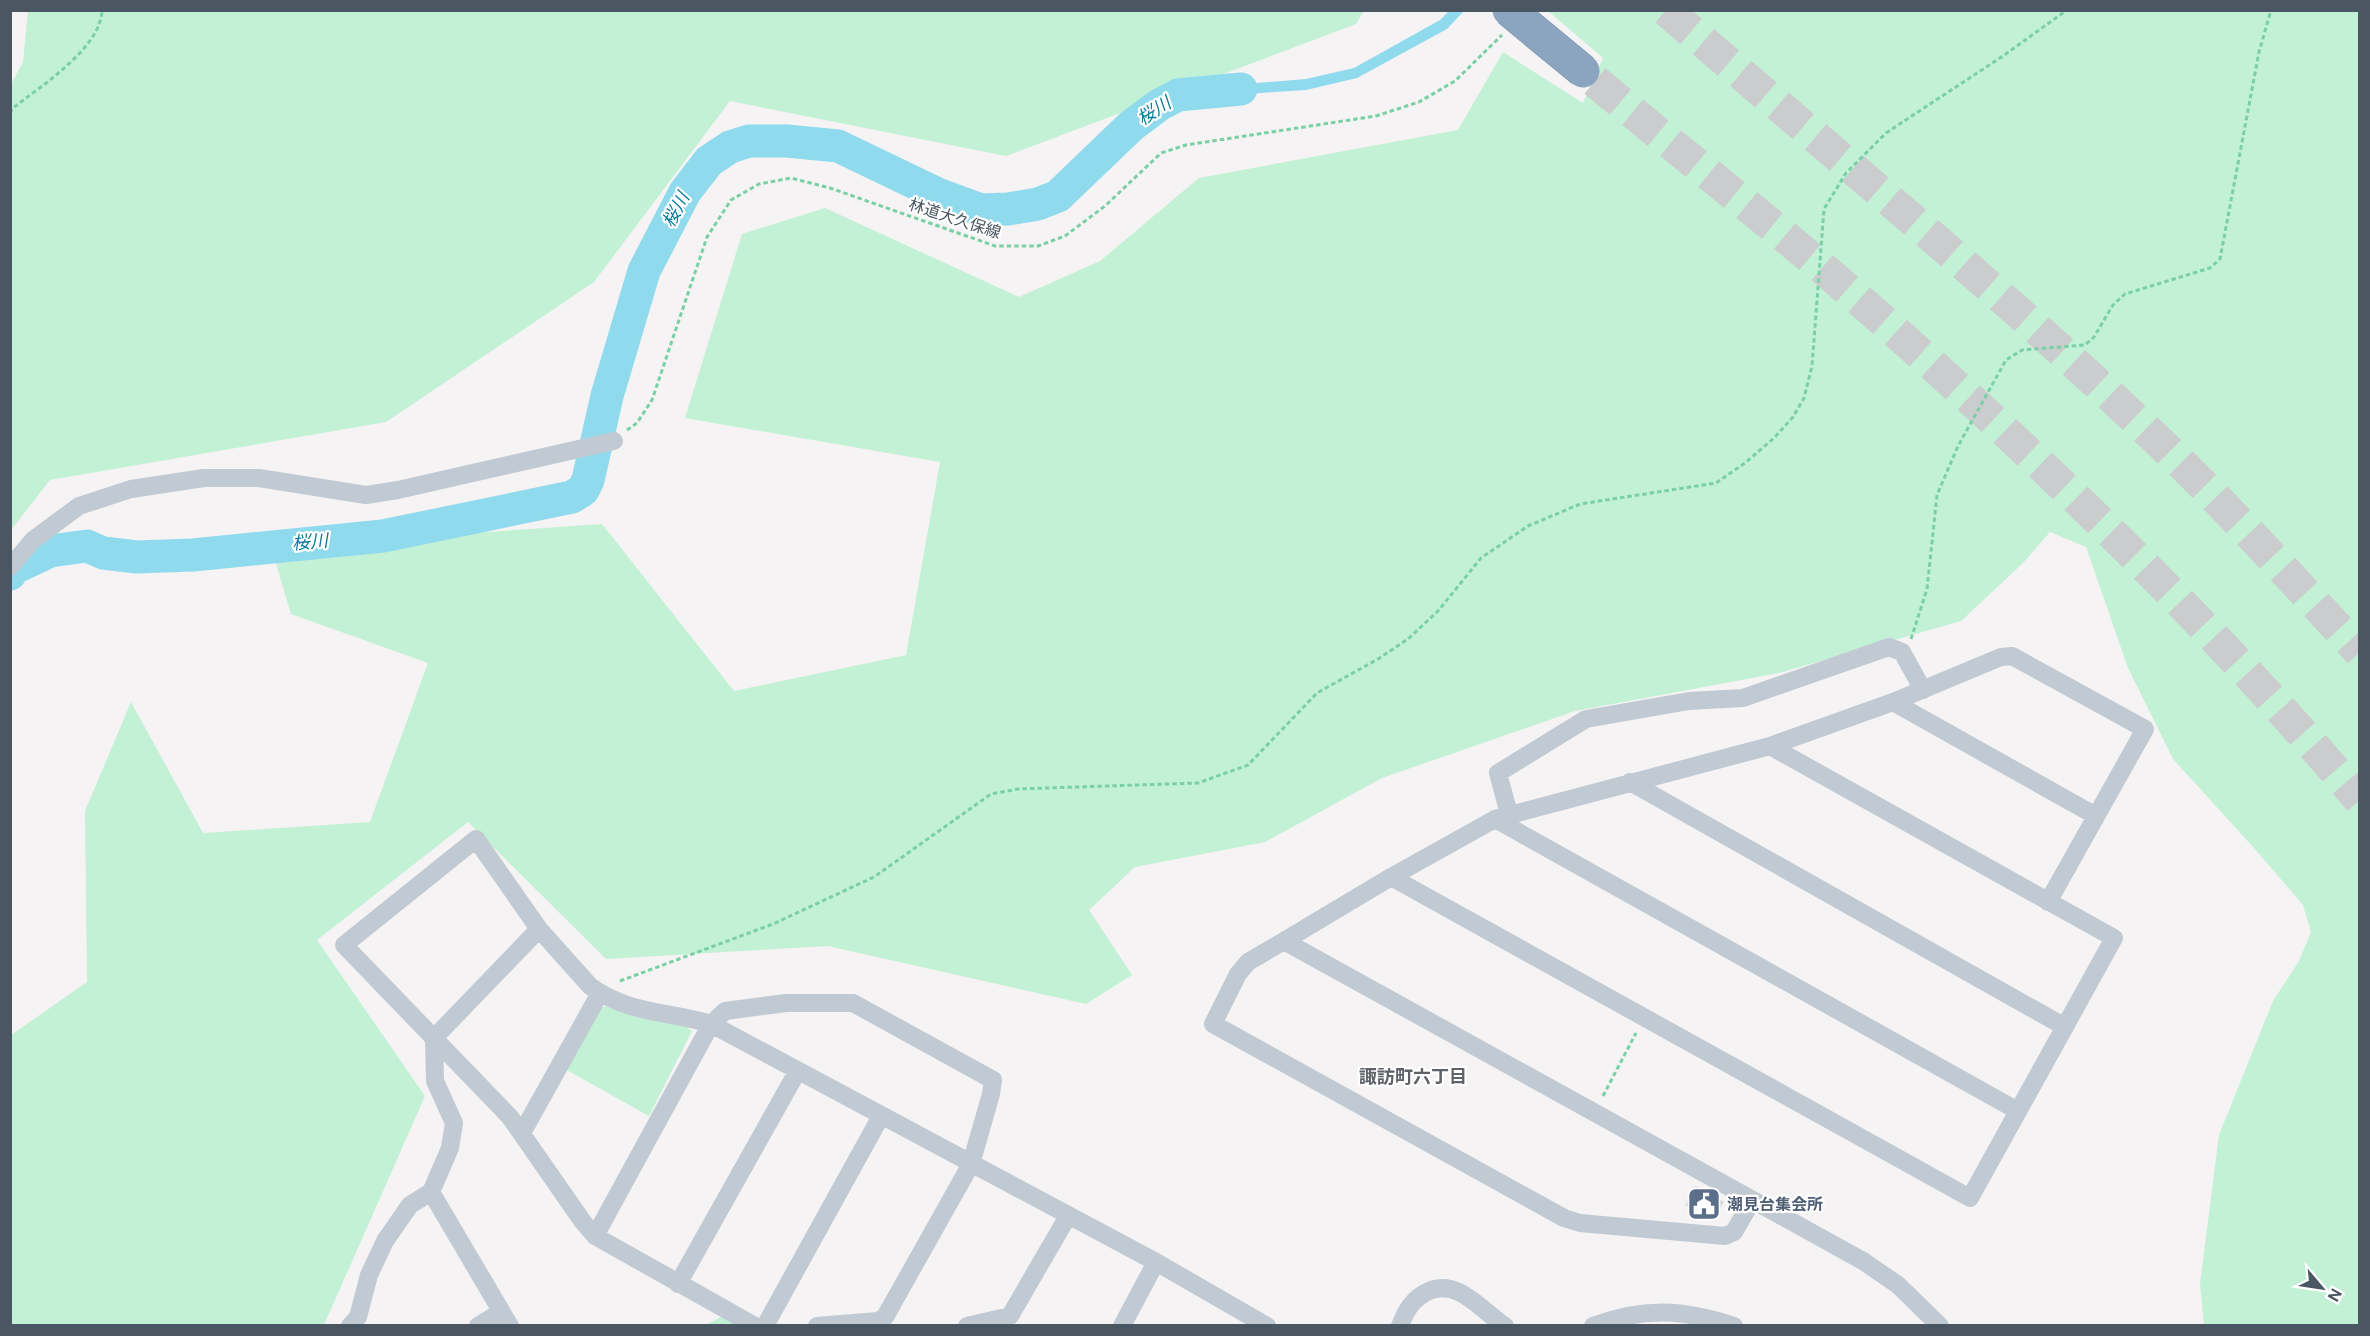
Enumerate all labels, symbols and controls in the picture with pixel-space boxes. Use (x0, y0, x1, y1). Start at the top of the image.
water label: 桜川 (1132, 90, 1177, 131)
water label: 桜川 (657, 187, 696, 232)
street label: 林道大久保線 (906, 194, 1004, 243)
water label: 桜川 (291, 528, 331, 556)
district label: 諏訪町六丁目 (1359, 1065, 1467, 1089)
public building icon: 潮見台集会所 (1686, 1186, 1722, 1222)
place label: 潮見台集会所 (1727, 1194, 1823, 1215)
north arrow (2292, 1258, 2352, 1318)
text: N (2323, 1285, 2347, 1305)

